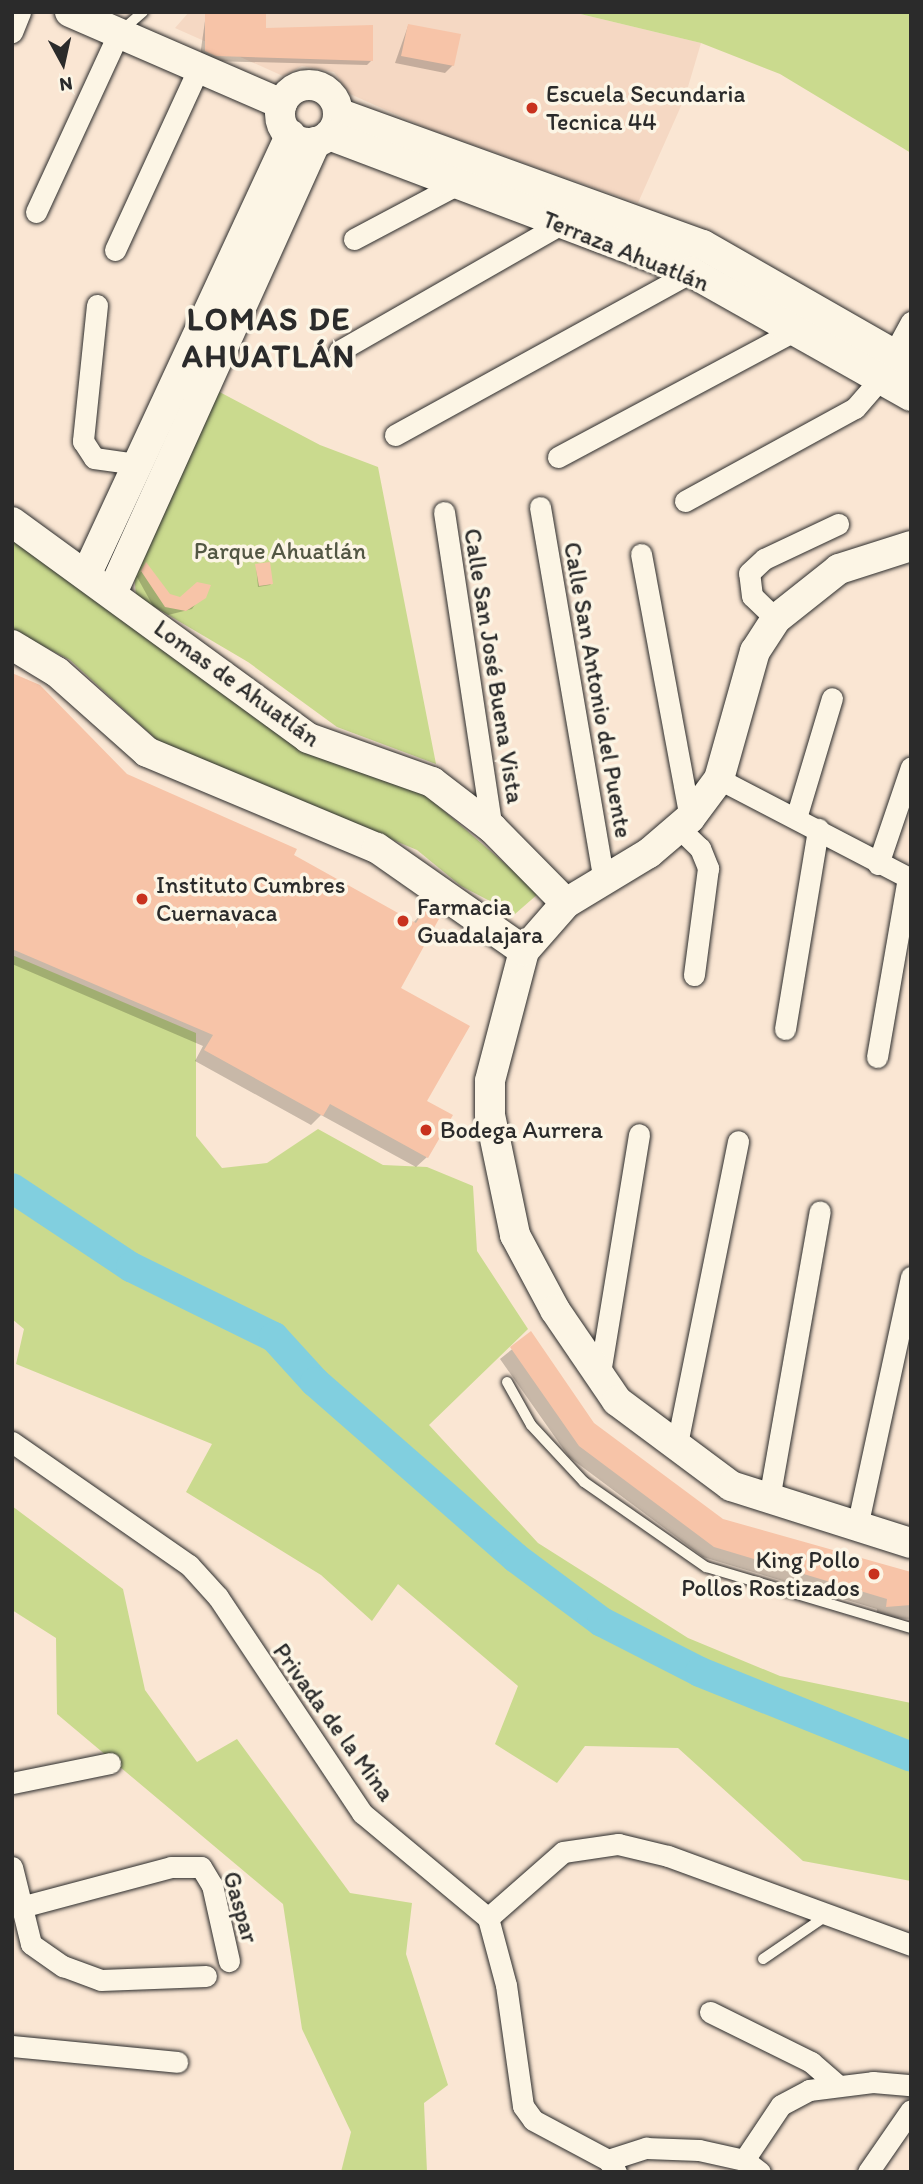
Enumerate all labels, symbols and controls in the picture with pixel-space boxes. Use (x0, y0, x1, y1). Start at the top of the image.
north arrow (28, 28, 98, 98)
text: N (58, 72, 74, 97)
place label: Escuela Secundaria Tecnica 44 (546, 80, 745, 136)
marker: Escuela Secundaria Tecnica 44 (524, 100, 540, 116)
street label: Terraza Ahuatlán (539, 204, 713, 298)
district label: LOMAS DE AHUATLÁN (182, 301, 356, 376)
street label: Calle San José Buena Vista (458, 527, 530, 805)
park label: Parque Ahuatlán (194, 537, 366, 565)
street label: Calle San Antonio del Puente (558, 540, 638, 840)
street label: Lomas de Ahuatlán (149, 613, 325, 753)
place label: Instituto Cumbres Cuernavaca (156, 871, 346, 927)
marker: Instituto Cumbres Cuernavaca (134, 891, 150, 907)
place label: Farmacia Guadalajara (417, 893, 543, 949)
marker: Farmacia Guadalajara (395, 913, 411, 929)
place label: Bodega Aurrera (440, 1116, 603, 1144)
marker: Bodega Aurrera (418, 1122, 434, 1138)
place label: King Pollo Pollos Rostizados (681, 1546, 860, 1602)
marker: King Pollo Pollos Rostizados (866, 1566, 882, 1582)
street label: Privada de la Mina (267, 1637, 401, 1807)
street label: Gaspar (217, 1868, 265, 1946)

